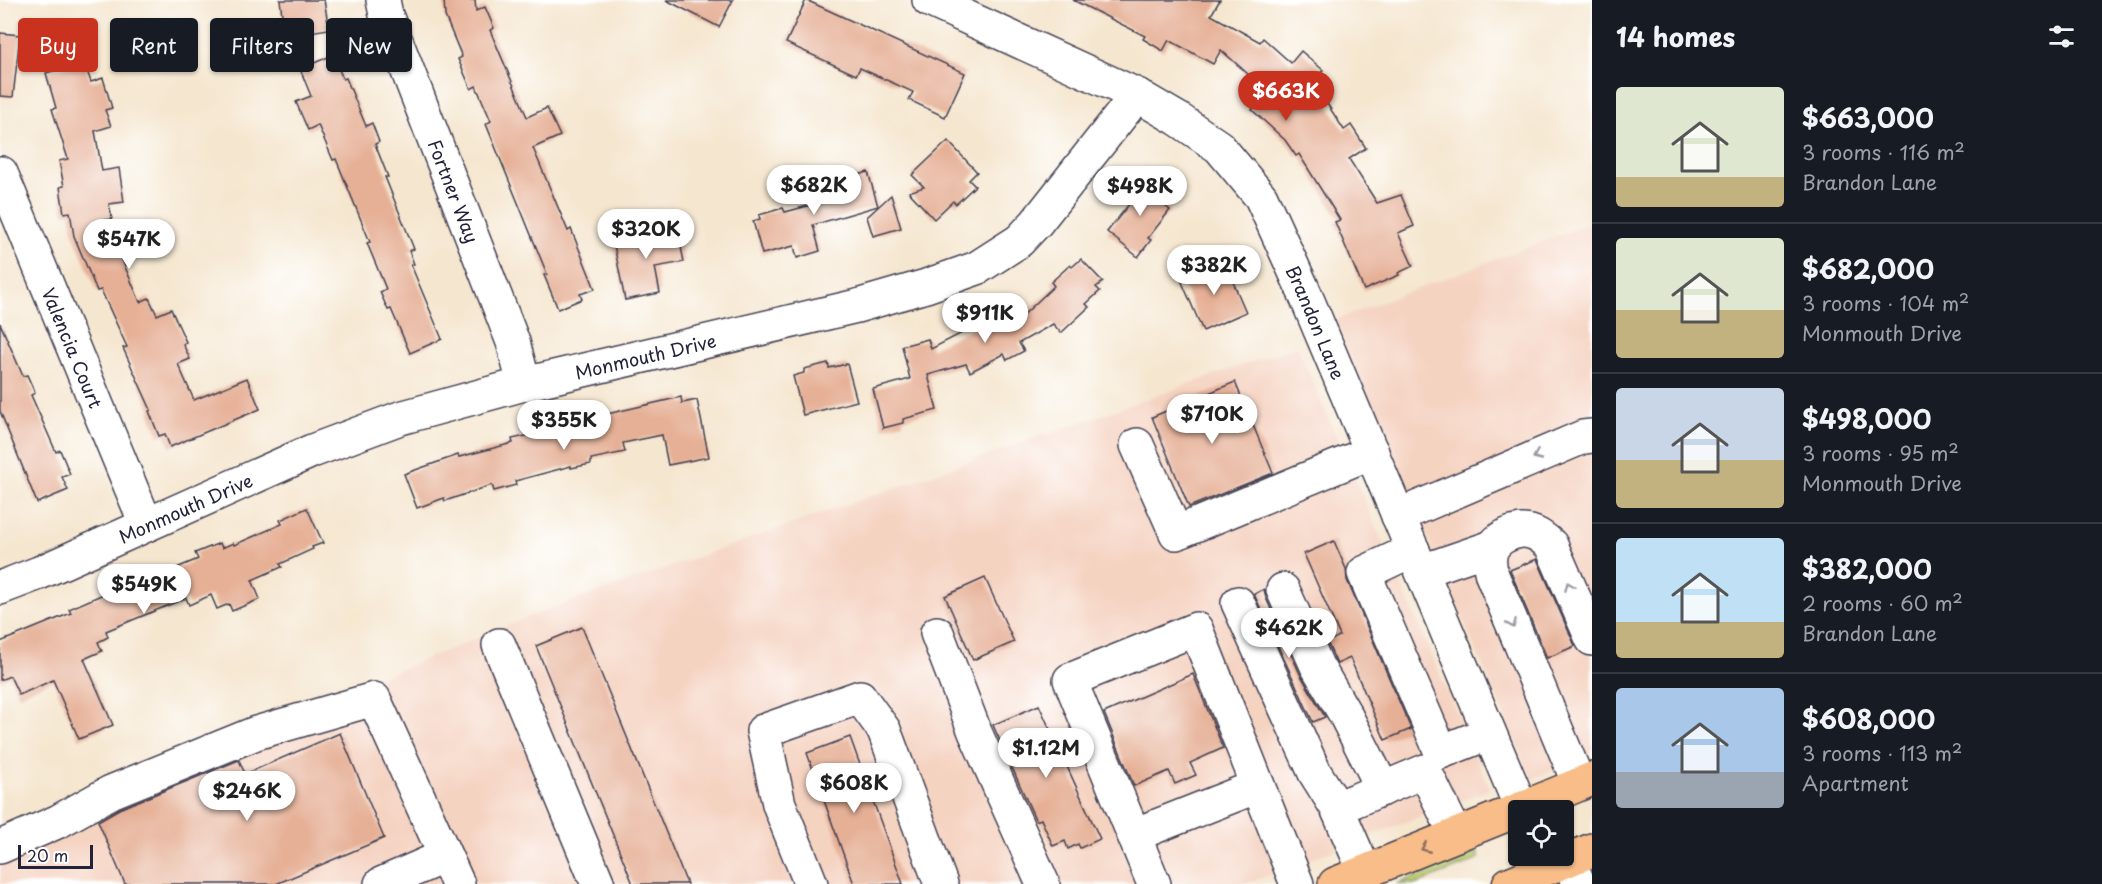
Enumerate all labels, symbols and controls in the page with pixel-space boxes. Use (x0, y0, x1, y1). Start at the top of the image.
text: 14 homes (1616, 17, 1735, 56)
chip: Buy (18, 18, 98, 72)
chip: Rent (110, 18, 198, 72)
chip: Filters (210, 18, 314, 72)
chip: New (326, 18, 412, 72)
icon: filters (2045, 20, 2078, 53)
pin: $663K (1244, 71, 1328, 122)
text: $663K (1252, 75, 1320, 105)
text: $663,000 (1802, 98, 1934, 137)
icon: home (1664, 111, 1736, 183)
street label: Fortner Way (422, 135, 487, 247)
text: 3 rooms · 116 m² (1802, 137, 1965, 167)
pin: $682K (772, 165, 856, 216)
pin: $498K (1098, 166, 1182, 217)
text: Brandon Lane (1802, 167, 1937, 197)
text: $682K (780, 169, 848, 199)
text: $498K (1107, 170, 1173, 200)
pin: $320K (604, 209, 688, 260)
text: $320K (611, 213, 681, 243)
pin: $547K (87, 219, 171, 270)
text: $547K (97, 223, 161, 253)
pin: $382K (1172, 245, 1256, 296)
text: $382K (1181, 249, 1247, 279)
text: $682,000 (1802, 249, 1934, 288)
street label: Brandon Lane (1280, 260, 1353, 383)
icon: home (1664, 262, 1736, 334)
street label: Valencia Court (36, 283, 110, 412)
text: 3 rooms · 104 m² (1802, 288, 1969, 318)
pin: $911K (943, 293, 1027, 344)
text: $911K (956, 297, 1014, 327)
text: Monmouth Drive (1802, 318, 1962, 348)
street label: Monmouth Drive (572, 326, 719, 385)
pin: $710K (1170, 394, 1254, 445)
text: $710K (1180, 398, 1244, 428)
text: $498,000 (1802, 399, 1931, 438)
pin: $355K (522, 400, 606, 451)
text: $355K (531, 404, 597, 434)
icon: home (1664, 412, 1736, 484)
text: 3 rooms · 95 m² (1802, 438, 1959, 468)
one-way arrow (1533, 449, 1544, 461)
street label: Monmouth Drive (114, 466, 257, 549)
text: Monmouth Drive (1802, 468, 1962, 498)
text: $382,000 (1802, 549, 1932, 588)
icon: home (1664, 562, 1736, 634)
pin: $549K (102, 564, 186, 615)
text: $549K (111, 568, 177, 598)
one-way arrow (1564, 581, 1576, 592)
text: 2 rooms · 60 m² (1802, 588, 1963, 618)
pin: $462K (1247, 608, 1331, 659)
text: $462K (1255, 612, 1323, 642)
one-way arrow (1505, 617, 1517, 628)
text: Brandon Lane (1802, 618, 1937, 648)
text: $608,000 (1802, 699, 1935, 738)
icon: home (1664, 712, 1736, 784)
pin: $1.12M (997, 728, 1095, 779)
text: $1.12M (1012, 732, 1080, 762)
text: 3 rooms · 113 m² (1802, 738, 1962, 768)
pin: $608K (812, 763, 896, 814)
text: $608K (820, 767, 888, 797)
text: Apartment (1802, 768, 1909, 798)
pin: $246K (205, 771, 289, 822)
text: $246K (212, 775, 282, 805)
map controls (1508, 800, 1574, 866)
button: locate (1508, 800, 1574, 866)
one-way arrow (1420, 841, 1431, 853)
scale bar (18, 842, 93, 870)
text: 20 m (27, 843, 68, 867)

